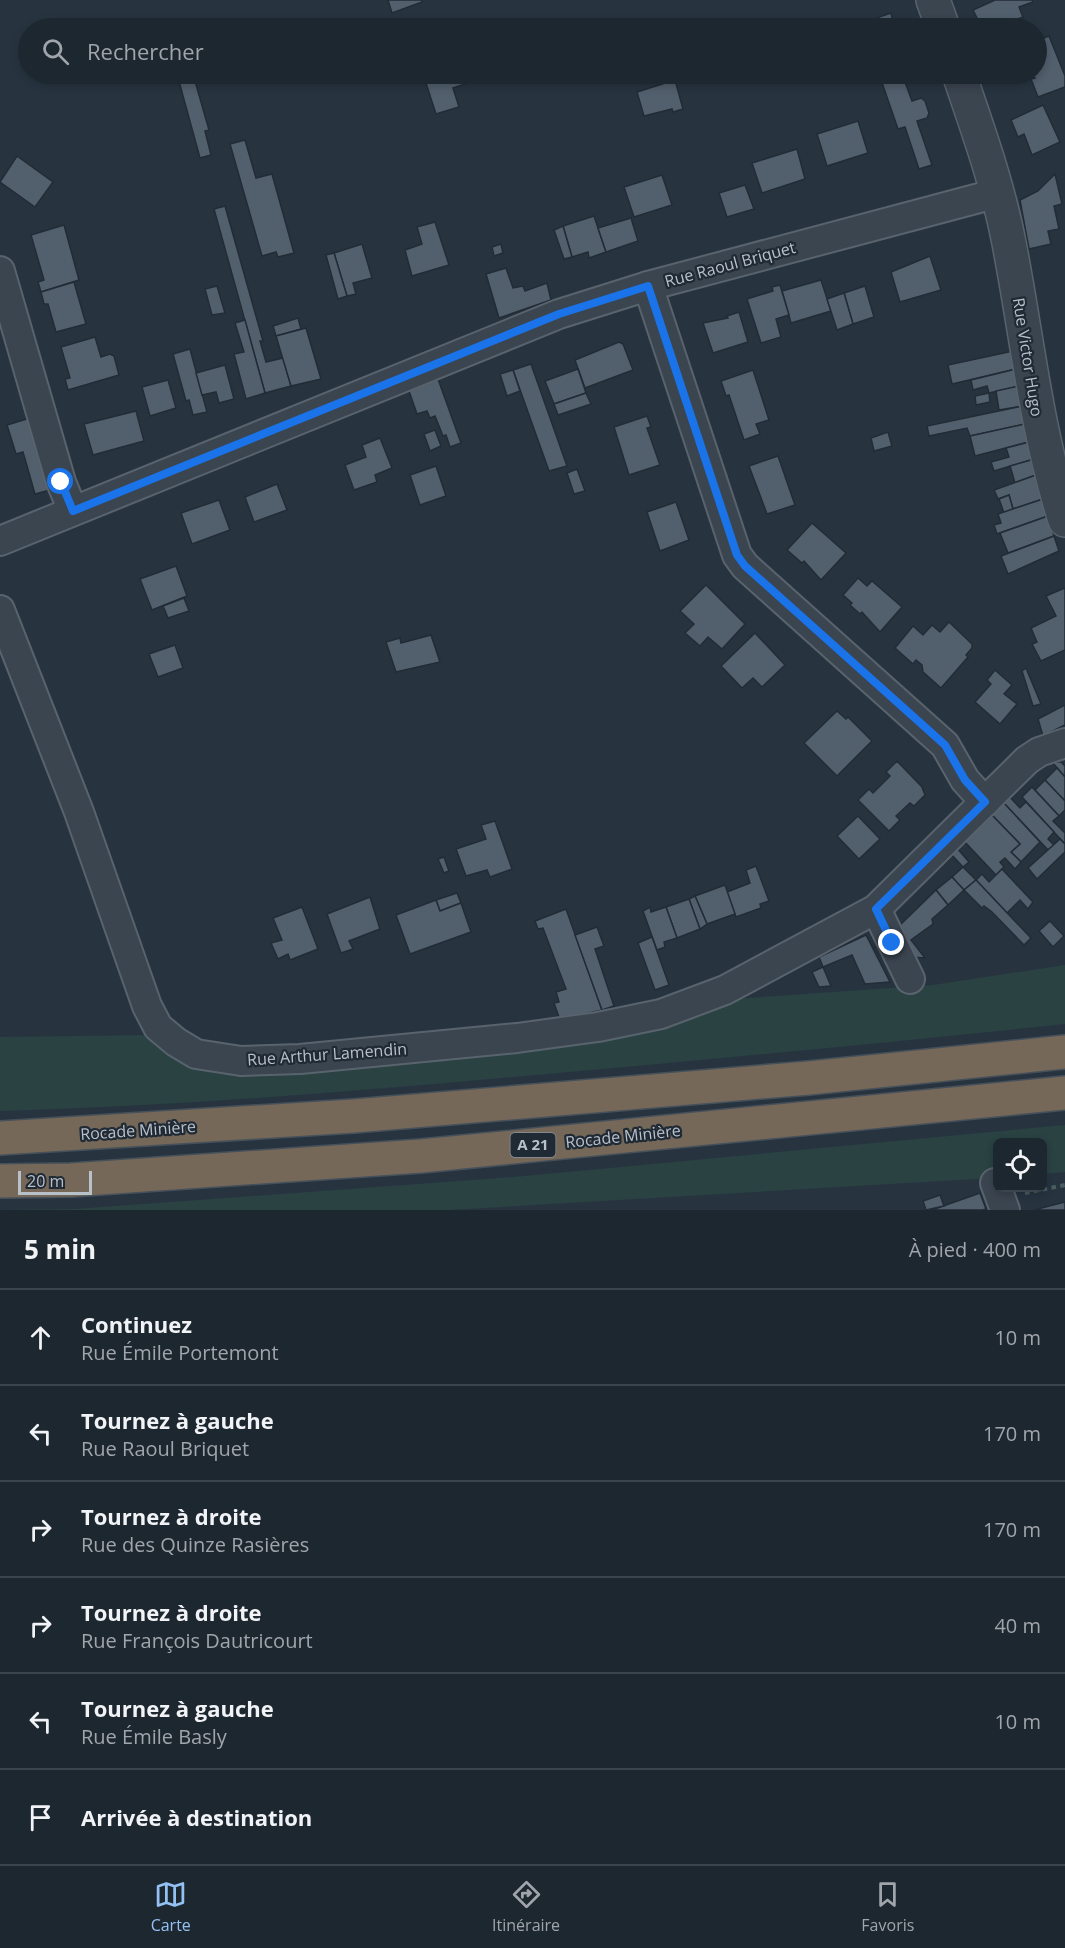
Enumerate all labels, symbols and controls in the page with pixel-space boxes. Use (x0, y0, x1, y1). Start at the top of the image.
search box (18, 18, 1047, 84)
icon: search (39, 35, 72, 68)
text: Rechercher (87, 36, 204, 66)
street label: Rue Raoul Briquet (662, 236, 798, 292)
street label: Rue Victor Hugo (1008, 296, 1048, 418)
route start (47, 468, 73, 494)
route end (878, 929, 904, 955)
street label: Rue Arthur Lamendin (246, 1037, 408, 1071)
street label: Rocade Minière (79, 1115, 197, 1145)
street label: Rocade Minière (564, 1119, 682, 1153)
road number: A 21 (510, 1133, 556, 1157)
map controls (993, 1138, 1047, 1192)
button: locate (993, 1138, 1047, 1192)
scale bar (18, 1168, 92, 1196)
text: 20 m (27, 1170, 64, 1192)
text: 5 min (24, 1231, 96, 1267)
text: À pied · 400 m (909, 1236, 1041, 1263)
text: Continuez (81, 1309, 192, 1339)
icon: ahead (24, 1321, 57, 1354)
text: 10 m (994, 1324, 1041, 1351)
text: Rue Émile Portemont (81, 1339, 279, 1366)
text: Tournez à gauche (81, 1405, 274, 1435)
icon: left (24, 1417, 57, 1450)
text: 170 m (983, 1420, 1041, 1447)
text: Rue Raoul Briquet (81, 1435, 249, 1462)
text: Tournez à droite (81, 1501, 262, 1531)
icon: right (24, 1513, 57, 1546)
text: 170 m (983, 1516, 1041, 1543)
text: Rue des Quinze Rasières (81, 1531, 309, 1558)
text: Tournez à droite (81, 1597, 262, 1627)
icon: right (24, 1609, 57, 1642)
text: 40 m (994, 1612, 1041, 1639)
text: Rue François Dautricourt (81, 1627, 313, 1654)
text: Tournez à gauche (81, 1693, 274, 1723)
icon: left (24, 1705, 57, 1738)
text: 10 m (994, 1708, 1041, 1735)
text: Rue Émile Basly (81, 1723, 227, 1750)
icon: arrive (24, 1801, 57, 1834)
text: Arrivée à destination (81, 1802, 312, 1832)
tab: Carte (151, 1878, 191, 1936)
tab: Itinéraire (492, 1878, 560, 1936)
tab: Favoris (861, 1878, 914, 1936)

